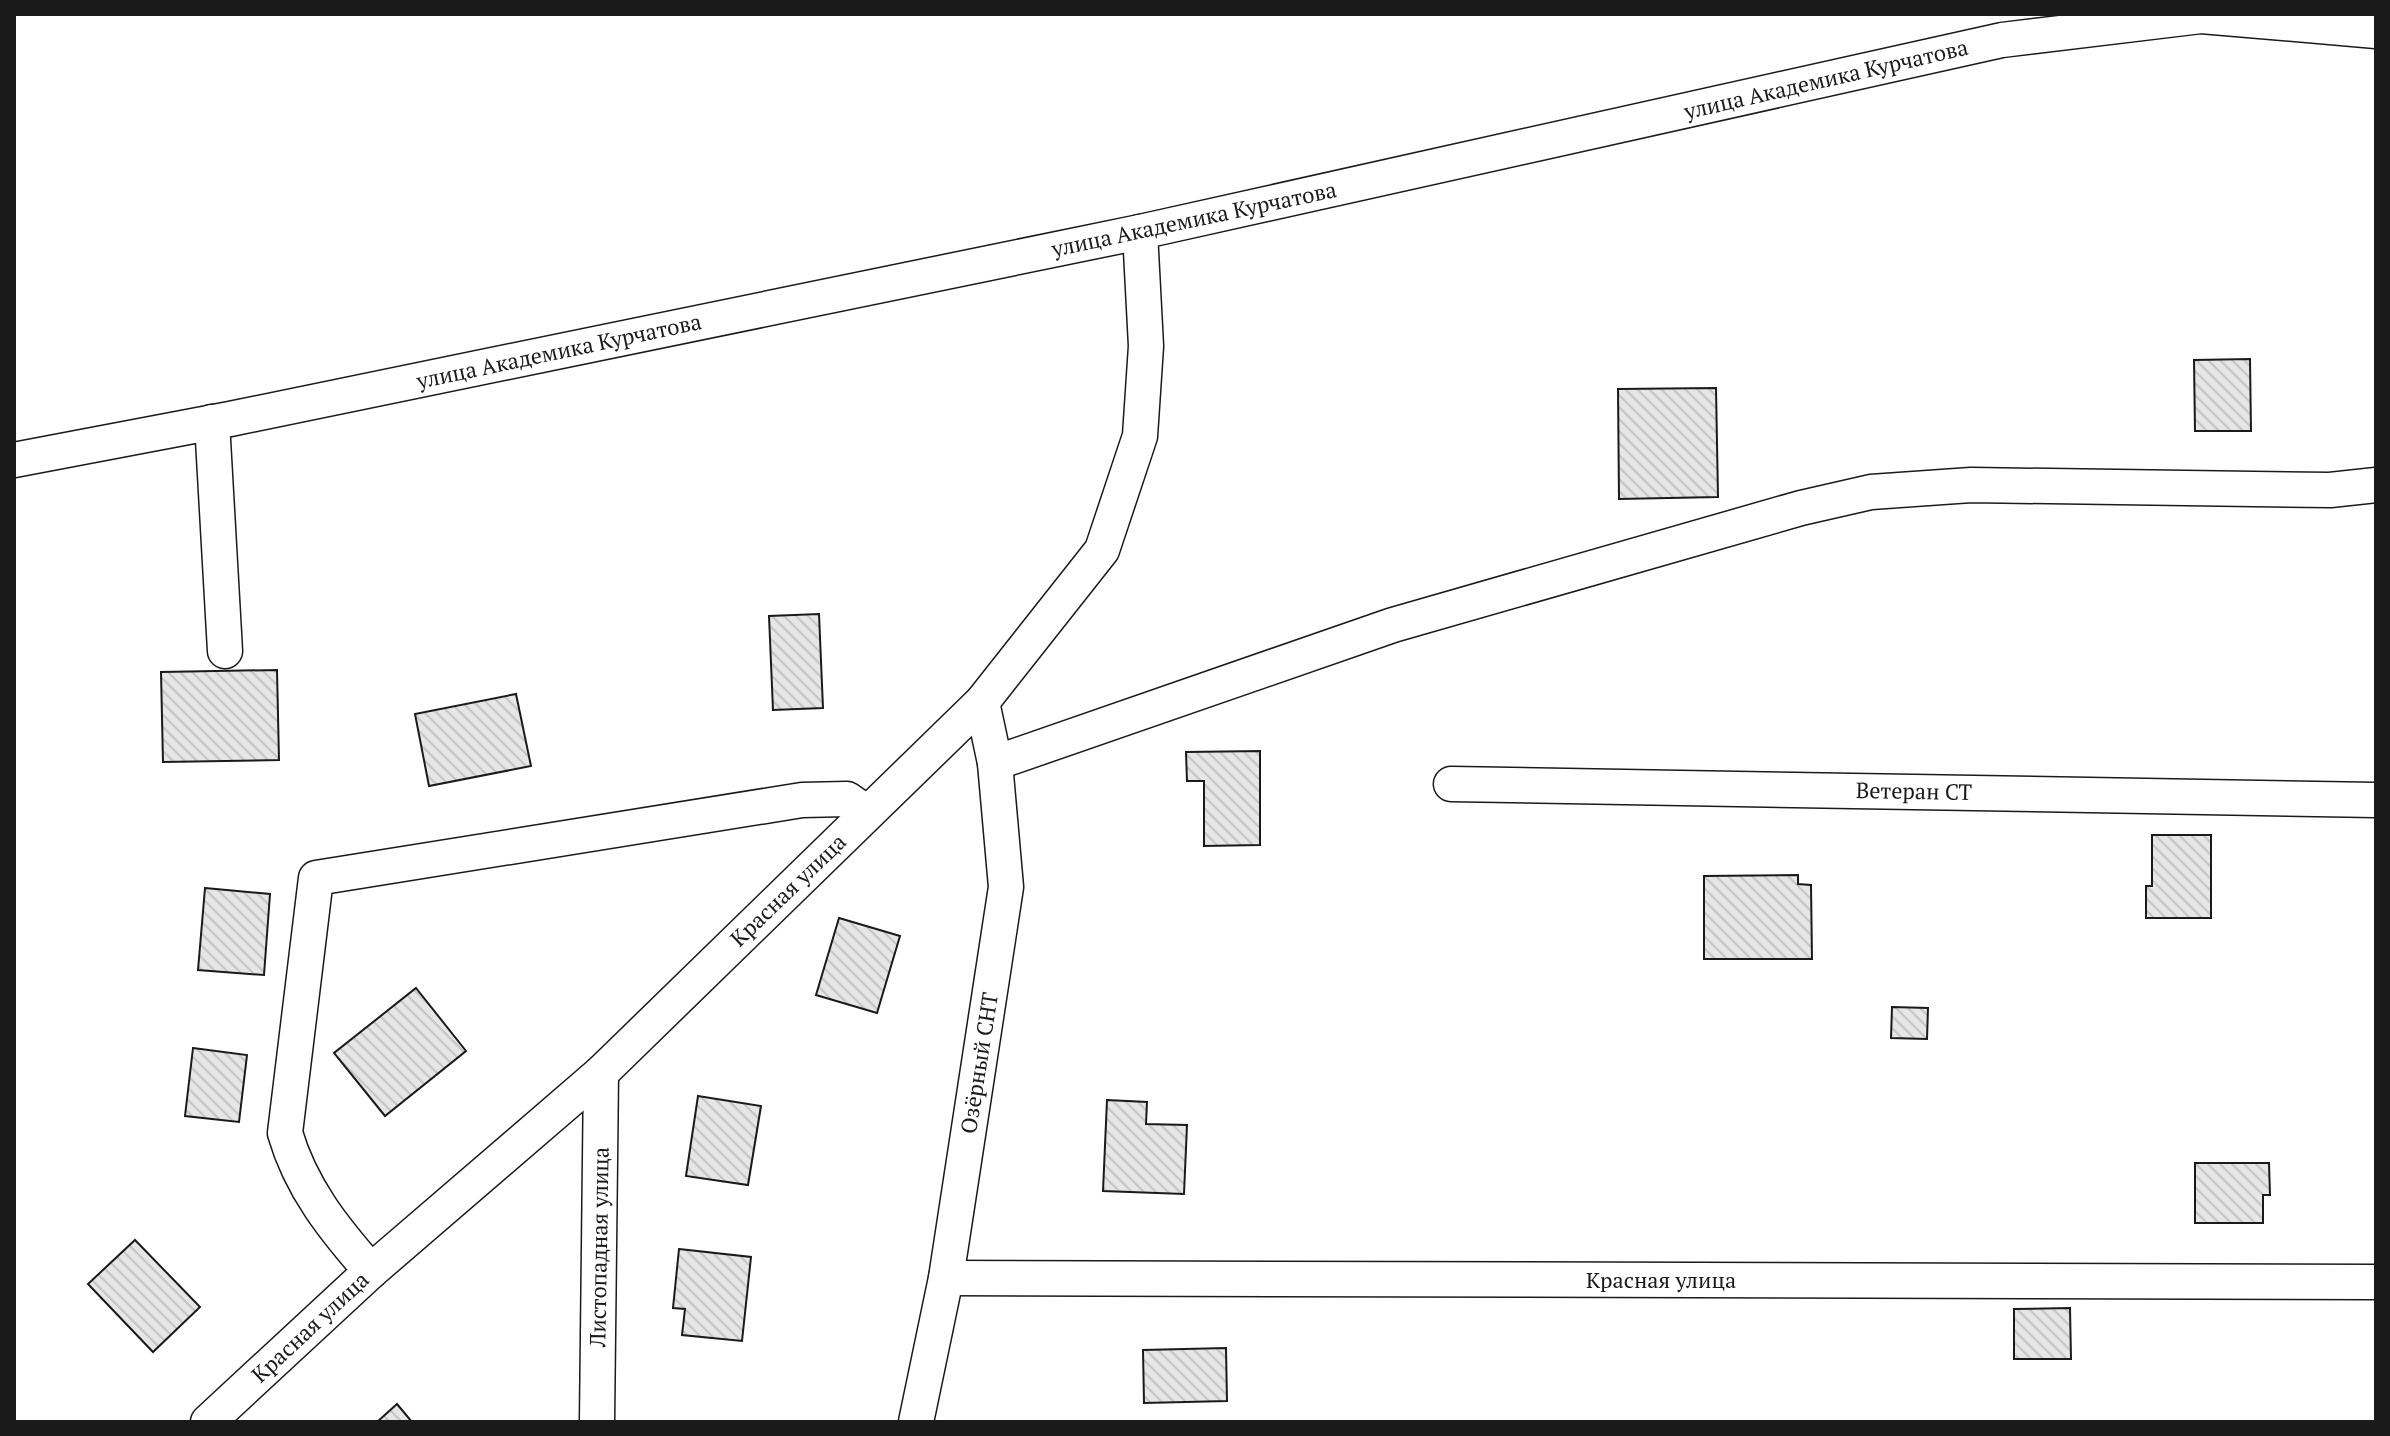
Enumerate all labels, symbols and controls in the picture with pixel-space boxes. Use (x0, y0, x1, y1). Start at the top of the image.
street label: улица Академика Курчатова (1680, 32, 1971, 126)
street label: улица Академика Курчатова (1048, 174, 1339, 263)
street label: улица Академика Курчатова (413, 306, 704, 395)
street label: Ветеран СТ (1856, 775, 1973, 806)
street label: Красная улица (724, 827, 852, 952)
street label: Озёрный СНТ (953, 990, 1004, 1136)
street label: Листопадная улица (582, 1147, 615, 1348)
street label: Красная улица (245, 1265, 374, 1388)
street label: Красная улица (1586, 1265, 1736, 1294)

